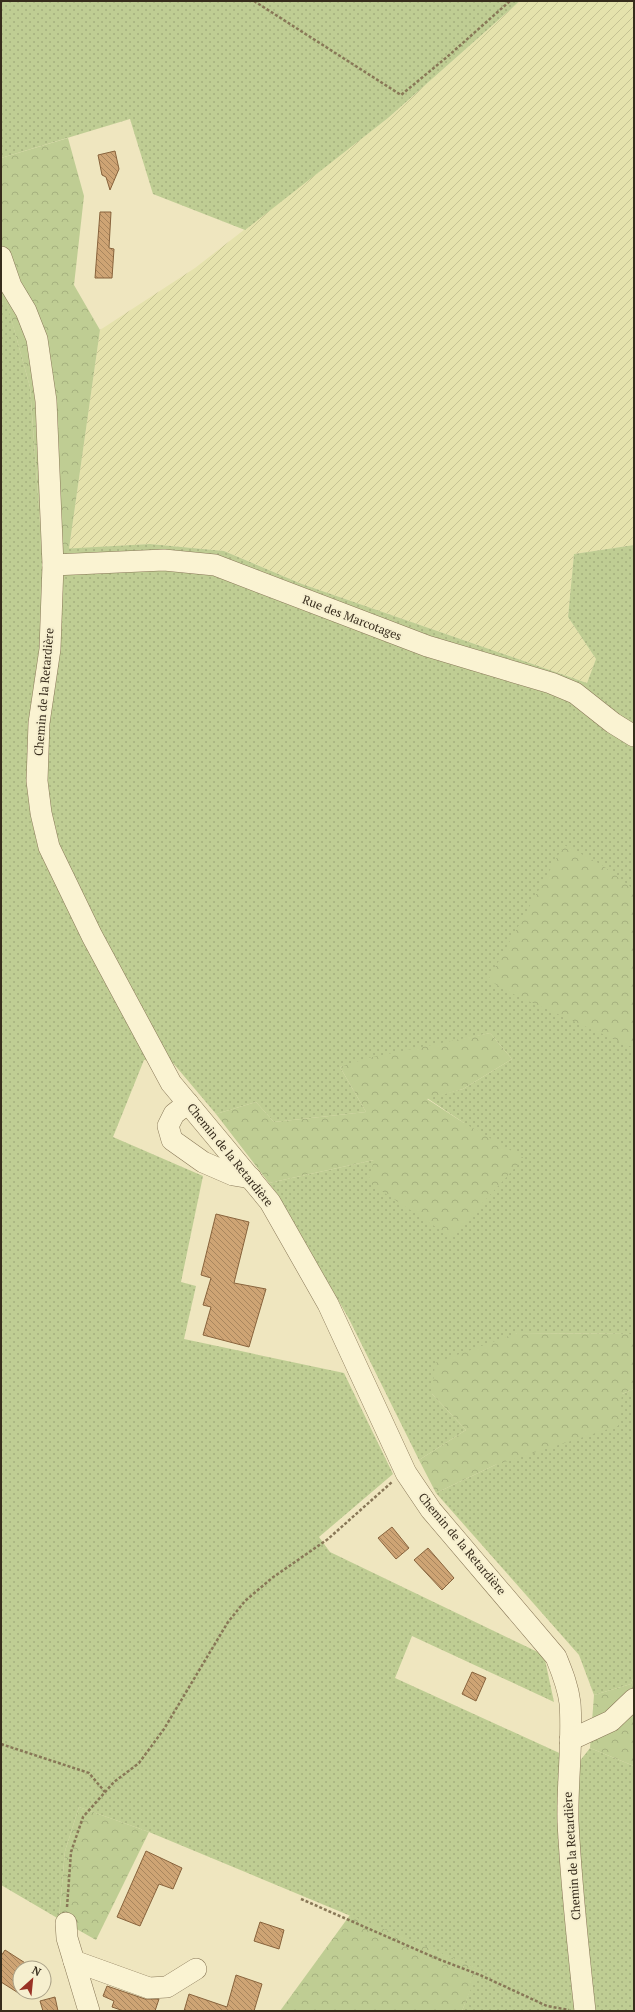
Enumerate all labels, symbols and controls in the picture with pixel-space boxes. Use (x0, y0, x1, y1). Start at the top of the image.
street label: Rue des Marcotages (300, 592, 404, 643)
street label: Chemin de la Retardière (30, 627, 57, 757)
street label: Chemin de la Retardière (184, 1100, 277, 1209)
street label: Chemin de la Retardière (415, 1490, 509, 1598)
street label: Chemin de la Retardière (560, 1791, 583, 1921)
north arrow (12, 1960, 52, 2000)
text: N (30, 1963, 44, 1980)

